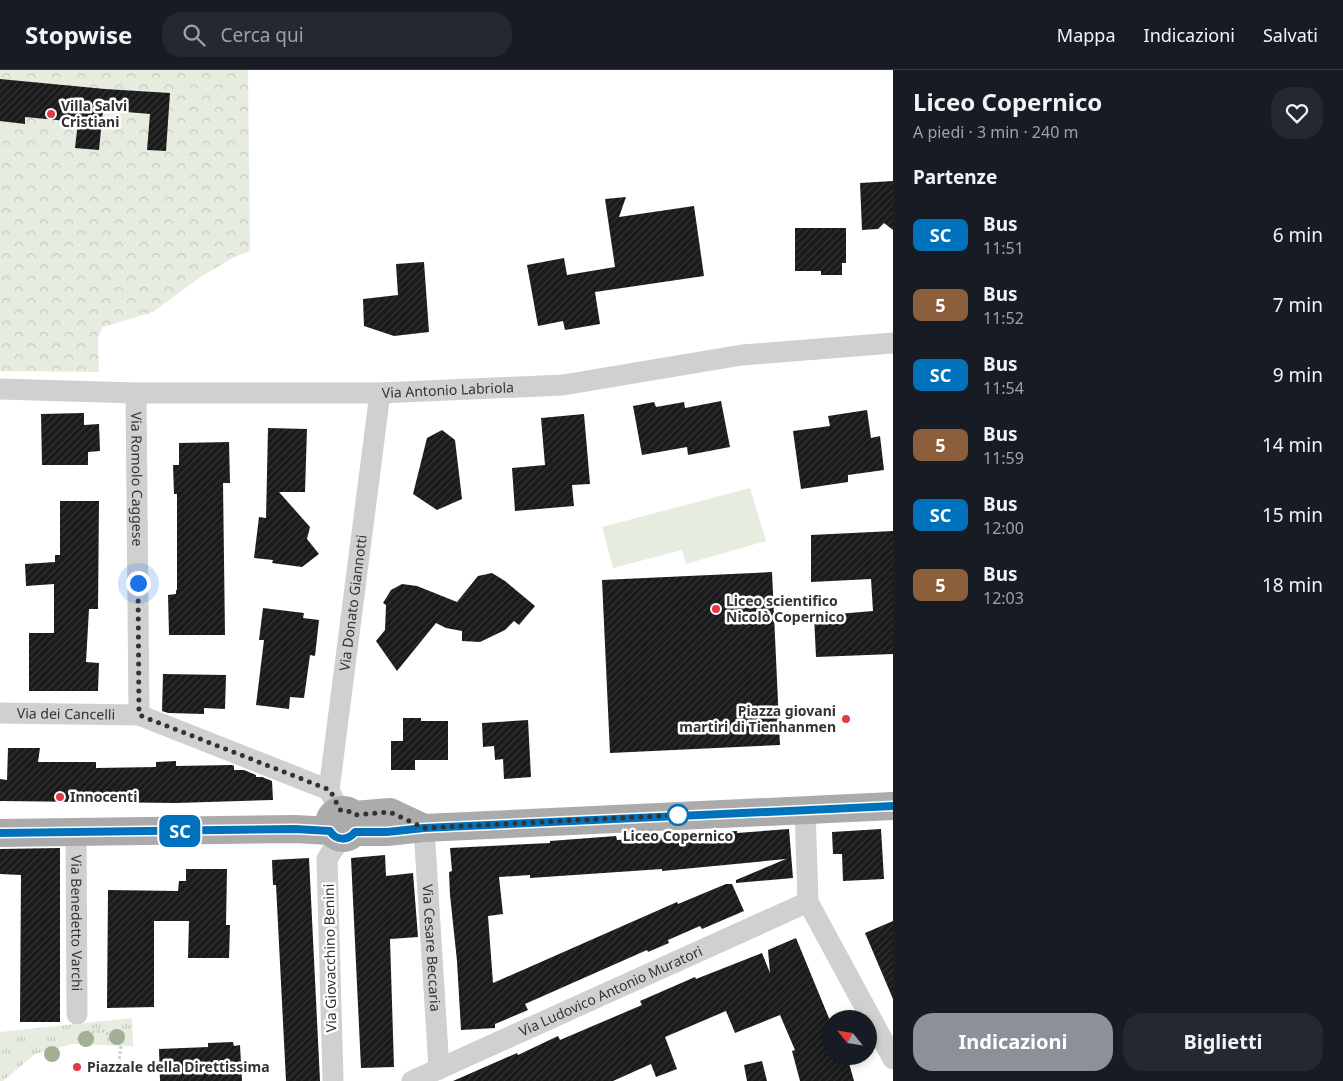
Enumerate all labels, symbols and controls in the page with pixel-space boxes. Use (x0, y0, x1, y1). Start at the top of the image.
search box (162, 12, 512, 57)
text: Stopwise (25, 18, 132, 51)
icon: search (180, 21, 208, 49)
text: Cerca qui (220, 22, 304, 48)
text: Mappa (1057, 23, 1116, 47)
text: Indicazioni (1144, 23, 1235, 47)
text: Salvati (1263, 23, 1318, 47)
text: Liceo Copernico (913, 85, 1102, 118)
button: heart (1271, 87, 1323, 139)
place label: Villa Salvi Cristiani (61, 96, 127, 131)
marker: Villa Salvi Cristiani (45, 108, 57, 120)
text: A piedi · 3 min · 240 m (913, 121, 1078, 143)
text: Partenze (913, 164, 997, 190)
text: Bus (983, 211, 1018, 237)
text: 6 min (1273, 222, 1323, 248)
text: SC (930, 223, 951, 247)
text: 11:51 (983, 237, 1024, 259)
text: Bus (983, 281, 1018, 307)
text: 7 min (1273, 292, 1323, 318)
text: 5 (935, 293, 946, 317)
text: 11:52 (983, 307, 1024, 329)
text: Bus (983, 351, 1018, 377)
text: 9 min (1273, 362, 1323, 388)
text: SC (930, 363, 951, 387)
street label: Via Antonio Labriola (381, 377, 514, 402)
text: 11:54 (983, 377, 1024, 399)
street label: Via Romolo Caggese (127, 412, 147, 546)
text: Bus (983, 421, 1018, 447)
text: 14 min (1262, 432, 1323, 458)
text: 5 (935, 433, 946, 457)
text: 11:59 (983, 447, 1024, 469)
text: Bus (983, 491, 1018, 517)
text: 15 min (1262, 502, 1323, 528)
text: SC (930, 503, 951, 527)
text: 12:00 (983, 517, 1024, 539)
street label: Via Donato Giannotti (334, 534, 371, 672)
text: Bus (983, 561, 1018, 587)
your location (126, 571, 151, 596)
text: 18 min (1262, 572, 1323, 598)
text: 5 (935, 573, 946, 597)
text: 12:03 (983, 587, 1024, 609)
place label: Liceo scientifico Nicolò Copernico (726, 591, 845, 626)
marker: Liceo scientifico Nicolò Copernico (710, 603, 722, 615)
place label: Piazza giovani martiri di Tienhanmen (679, 701, 836, 736)
street label: Via dei Cancelli (17, 703, 115, 724)
marker: Piazza giovani martiri di Tienhanmen (840, 713, 852, 725)
place label: Innocenti (70, 787, 137, 806)
marker: Innocenti (54, 791, 66, 803)
marker: Liceo Copernico (667, 804, 689, 826)
line badge: SC (158, 815, 202, 847)
text: SC (169, 819, 191, 843)
place label: Liceo Copernico (623, 826, 733, 845)
street label: Via Benedetto Varchi (67, 855, 87, 991)
street label: Via Cesare Beccaria (419, 883, 445, 1012)
street label: Via Giovacchino Benini (319, 884, 340, 1032)
street label: Via Ludovico Antonio Muratori (516, 941, 705, 1040)
north arrow (822, 1010, 878, 1065)
map controls (822, 1010, 877, 1065)
button: Indicazioni (913, 1013, 1113, 1071)
button: Biglietti (1123, 1013, 1323, 1071)
place label: Piazzale della Direttissima (87, 1057, 270, 1076)
marker: Piazzale della Direttissima (71, 1061, 83, 1073)

